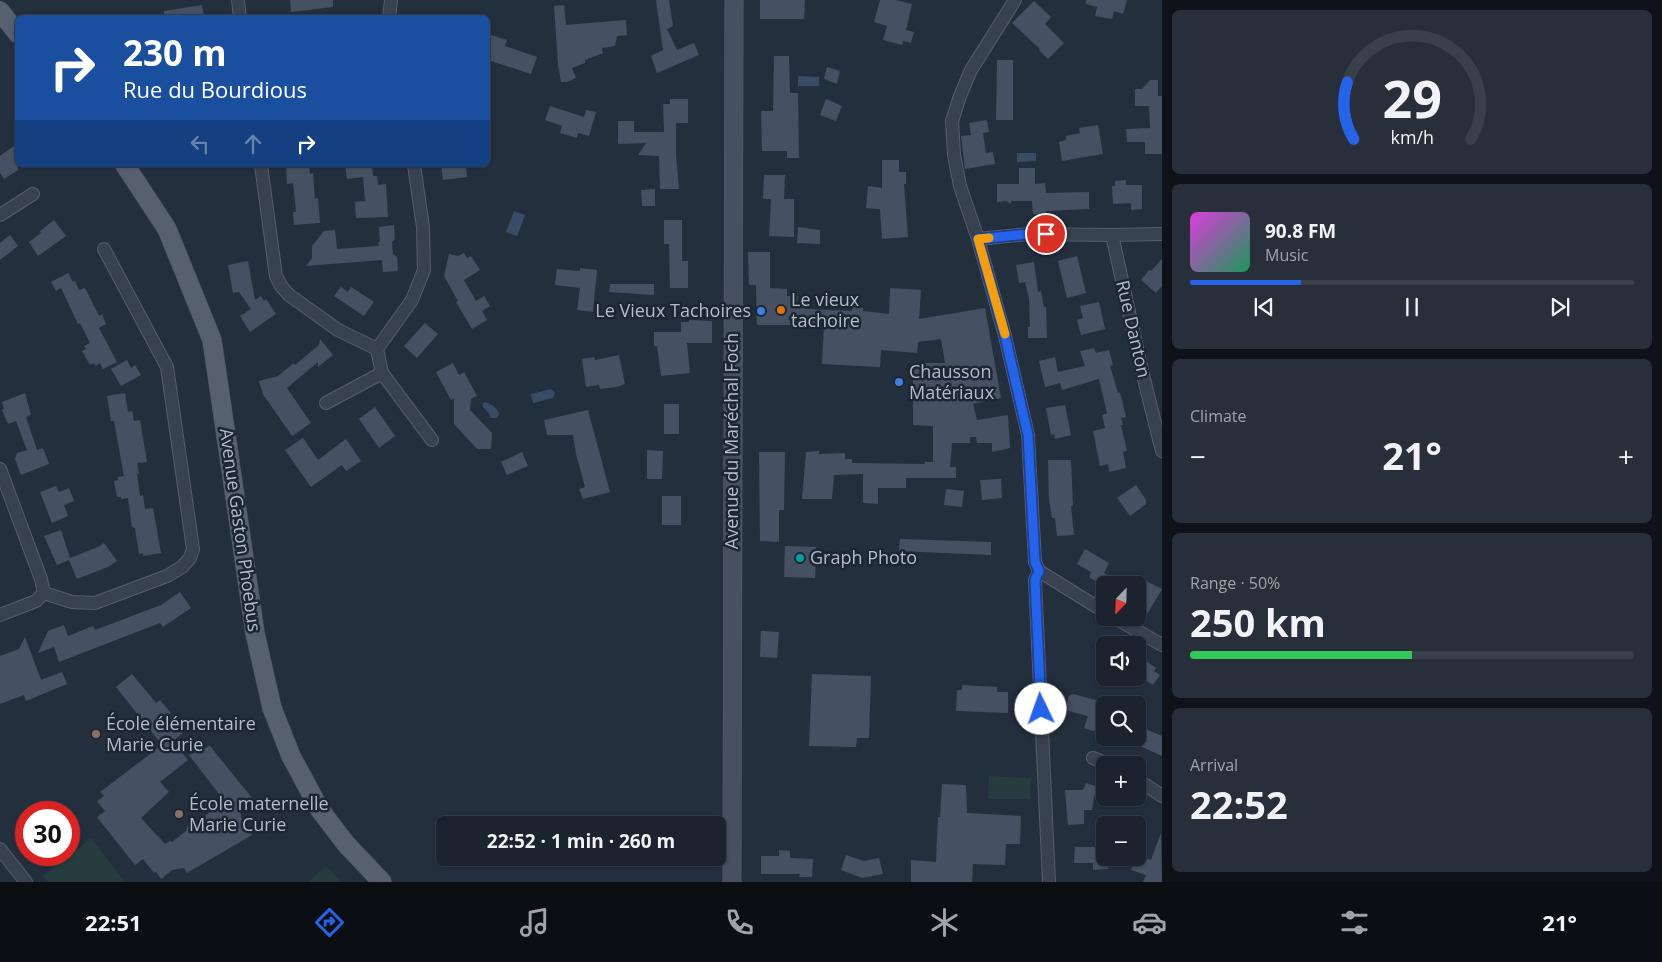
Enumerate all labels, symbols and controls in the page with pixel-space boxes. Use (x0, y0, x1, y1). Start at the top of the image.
text: 230 m (123, 29, 227, 76)
icon: right (40, 35, 105, 100)
text: 29 (1382, 62, 1442, 133)
text: Rue du Bourdious (123, 74, 307, 104)
text: km/h (1390, 125, 1434, 149)
icon: left (186, 130, 214, 158)
icon: ahead (239, 130, 267, 158)
icon: right (292, 130, 320, 158)
pin (1025, 213, 1067, 255)
text: 90.8 FM (1265, 218, 1336, 244)
icon: arrive (1032, 220, 1060, 248)
text: Music (1265, 244, 1309, 266)
street label: Rue Danton (1111, 278, 1157, 380)
place label: Le vieux tachoire (791, 287, 860, 332)
icon: previous (1250, 293, 1278, 321)
icon: pause (1398, 293, 1426, 321)
icon: next (1546, 293, 1574, 321)
place label: Le Vieux Tachoires (595, 298, 751, 322)
marker: Le vieux tachoire (775, 304, 787, 316)
marker: Le Vieux Tachoires (755, 305, 767, 317)
street label: Avenue du Maréchal Foch (719, 333, 743, 549)
place label: Chausson Matériaux (909, 359, 995, 404)
marker: Chausson Matériaux (893, 376, 905, 388)
text: Climate (1190, 405, 1247, 427)
street label: Avenue Gaston Phoebus (215, 426, 267, 633)
text: 21° (1382, 429, 1442, 481)
text: − (1190, 437, 1206, 475)
text: + (1618, 437, 1634, 475)
place label: Graph Photo (810, 545, 917, 569)
marker: Graph Photo (794, 552, 806, 564)
text: Range · 50% (1190, 572, 1280, 594)
north arrow (1096, 576, 1146, 626)
map controls (1096, 576, 1146, 866)
text: 250 km (1190, 596, 1326, 648)
button: sound (1096, 636, 1146, 686)
position arrow (1014, 682, 1066, 734)
button: search (1096, 696, 1146, 746)
place label: École élémentaire Marie Curie (106, 711, 256, 756)
marker: École élémentaire Marie Curie (90, 728, 102, 740)
text: Arrival (1190, 754, 1238, 776)
button: + (1096, 756, 1146, 806)
text: 22:52 (1190, 778, 1288, 830)
place label: École maternelle Marie Curie (189, 791, 329, 836)
speed limit sign: 30 (15, 801, 80, 866)
marker: École maternelle Marie Curie (173, 808, 185, 820)
button: − (1096, 816, 1146, 866)
text: 22:52 · 1 min · 260 m (487, 828, 675, 854)
icon: directions (312, 905, 347, 940)
icon: music (517, 905, 552, 940)
icon: phone (722, 905, 757, 940)
icon: climate (927, 905, 962, 940)
icon: car (1132, 905, 1167, 940)
icon: filters (1337, 905, 1372, 940)
text: 22:51 (85, 907, 142, 937)
text: 21° (1542, 907, 1577, 937)

